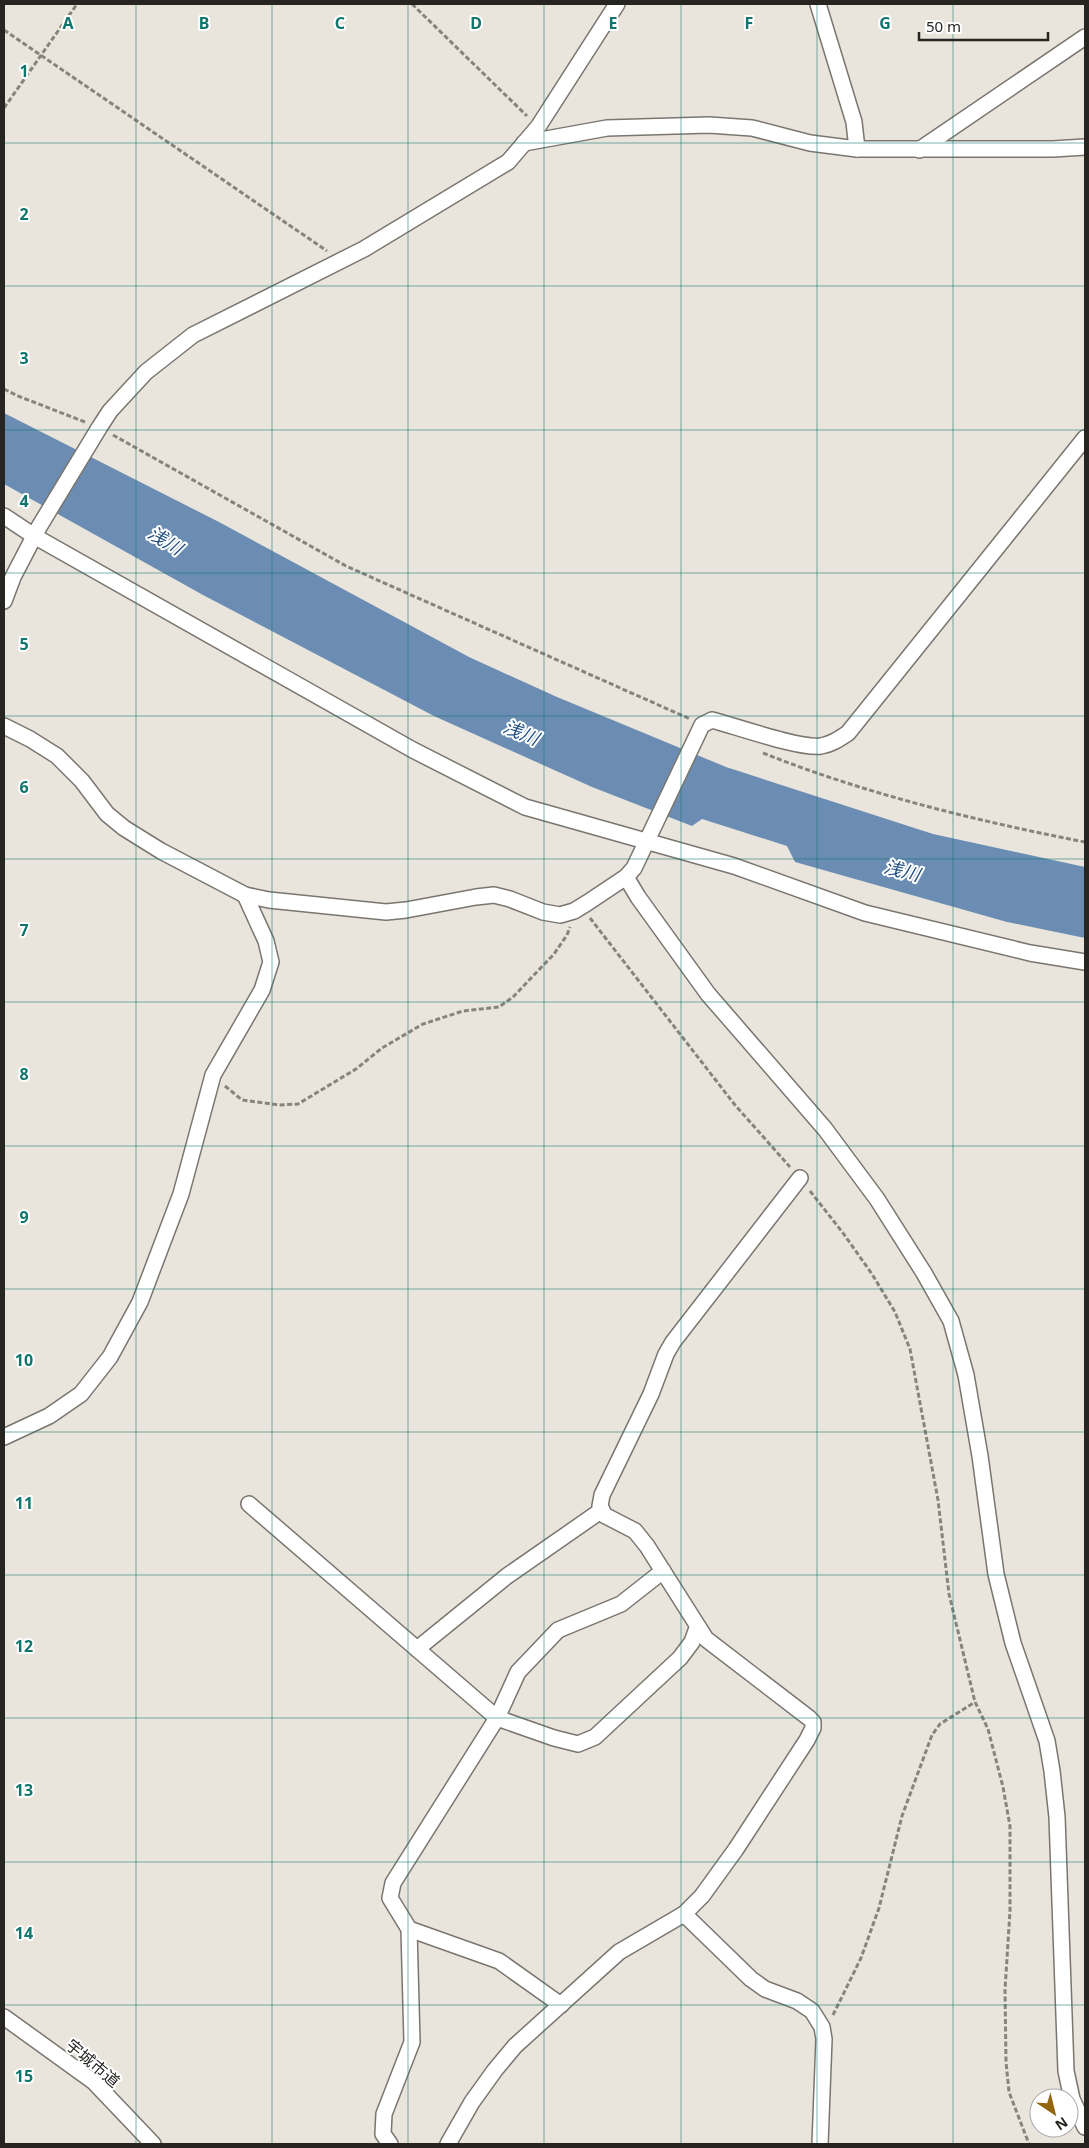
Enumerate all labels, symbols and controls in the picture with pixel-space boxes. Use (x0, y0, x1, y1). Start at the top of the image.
scale bar (919, 10, 1048, 42)
text: A (62, 12, 74, 34)
text: B (199, 12, 209, 34)
text: C (335, 12, 345, 34)
text: D (470, 12, 482, 34)
text: E (609, 12, 618, 34)
text: F (745, 12, 753, 34)
text: G (879, 12, 891, 34)
text: 50 m (926, 16, 961, 36)
text: 1 (19, 60, 29, 82)
text: 2 (19, 203, 29, 225)
text: 3 (19, 347, 29, 369)
text: 4 (19, 490, 29, 512)
water label: 浅川 (144, 521, 189, 561)
text: 5 (19, 633, 29, 655)
water label: 浅川 (500, 714, 544, 751)
text: 6 (19, 776, 29, 798)
water label: 浅川 (882, 854, 925, 887)
text: 7 (19, 919, 29, 941)
text: 8 (19, 1063, 29, 1085)
text: 9 (19, 1206, 29, 1228)
text: 10 (15, 1349, 33, 1371)
text: 11 (15, 1492, 33, 1514)
text: 12 (15, 1635, 33, 1657)
text: 13 (15, 1779, 33, 1801)
text: 14 (15, 1922, 33, 1944)
street label: 宇城市道 (61, 2034, 125, 2092)
text: 15 (15, 2065, 33, 2087)
north arrow (1029, 2088, 1079, 2138)
text: N (1052, 2113, 1072, 2135)

